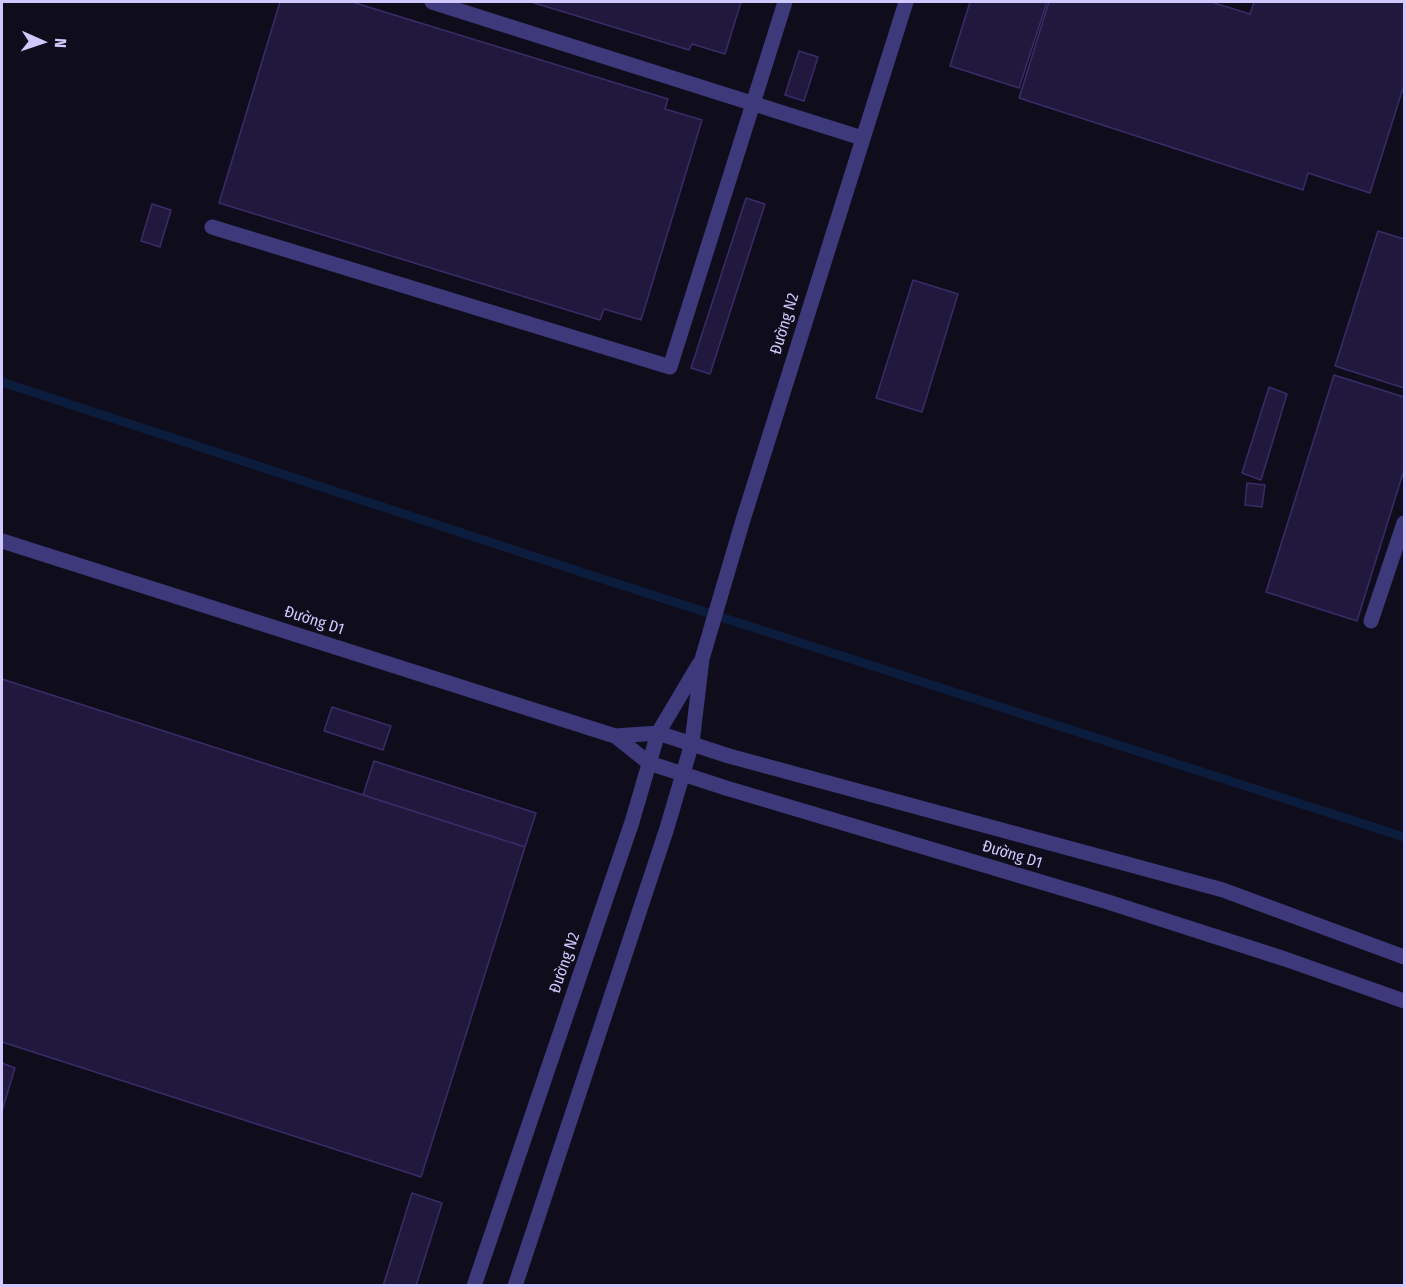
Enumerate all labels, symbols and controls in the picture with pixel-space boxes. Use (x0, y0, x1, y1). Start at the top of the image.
north arrow (12, 12, 72, 72)
text: N (51, 38, 70, 48)
street label: Đường N2 (767, 291, 803, 357)
street label: Đường D1 (282, 602, 346, 640)
street label: Đường D1 (980, 837, 1044, 873)
street label: Đường N2 (546, 930, 584, 996)

